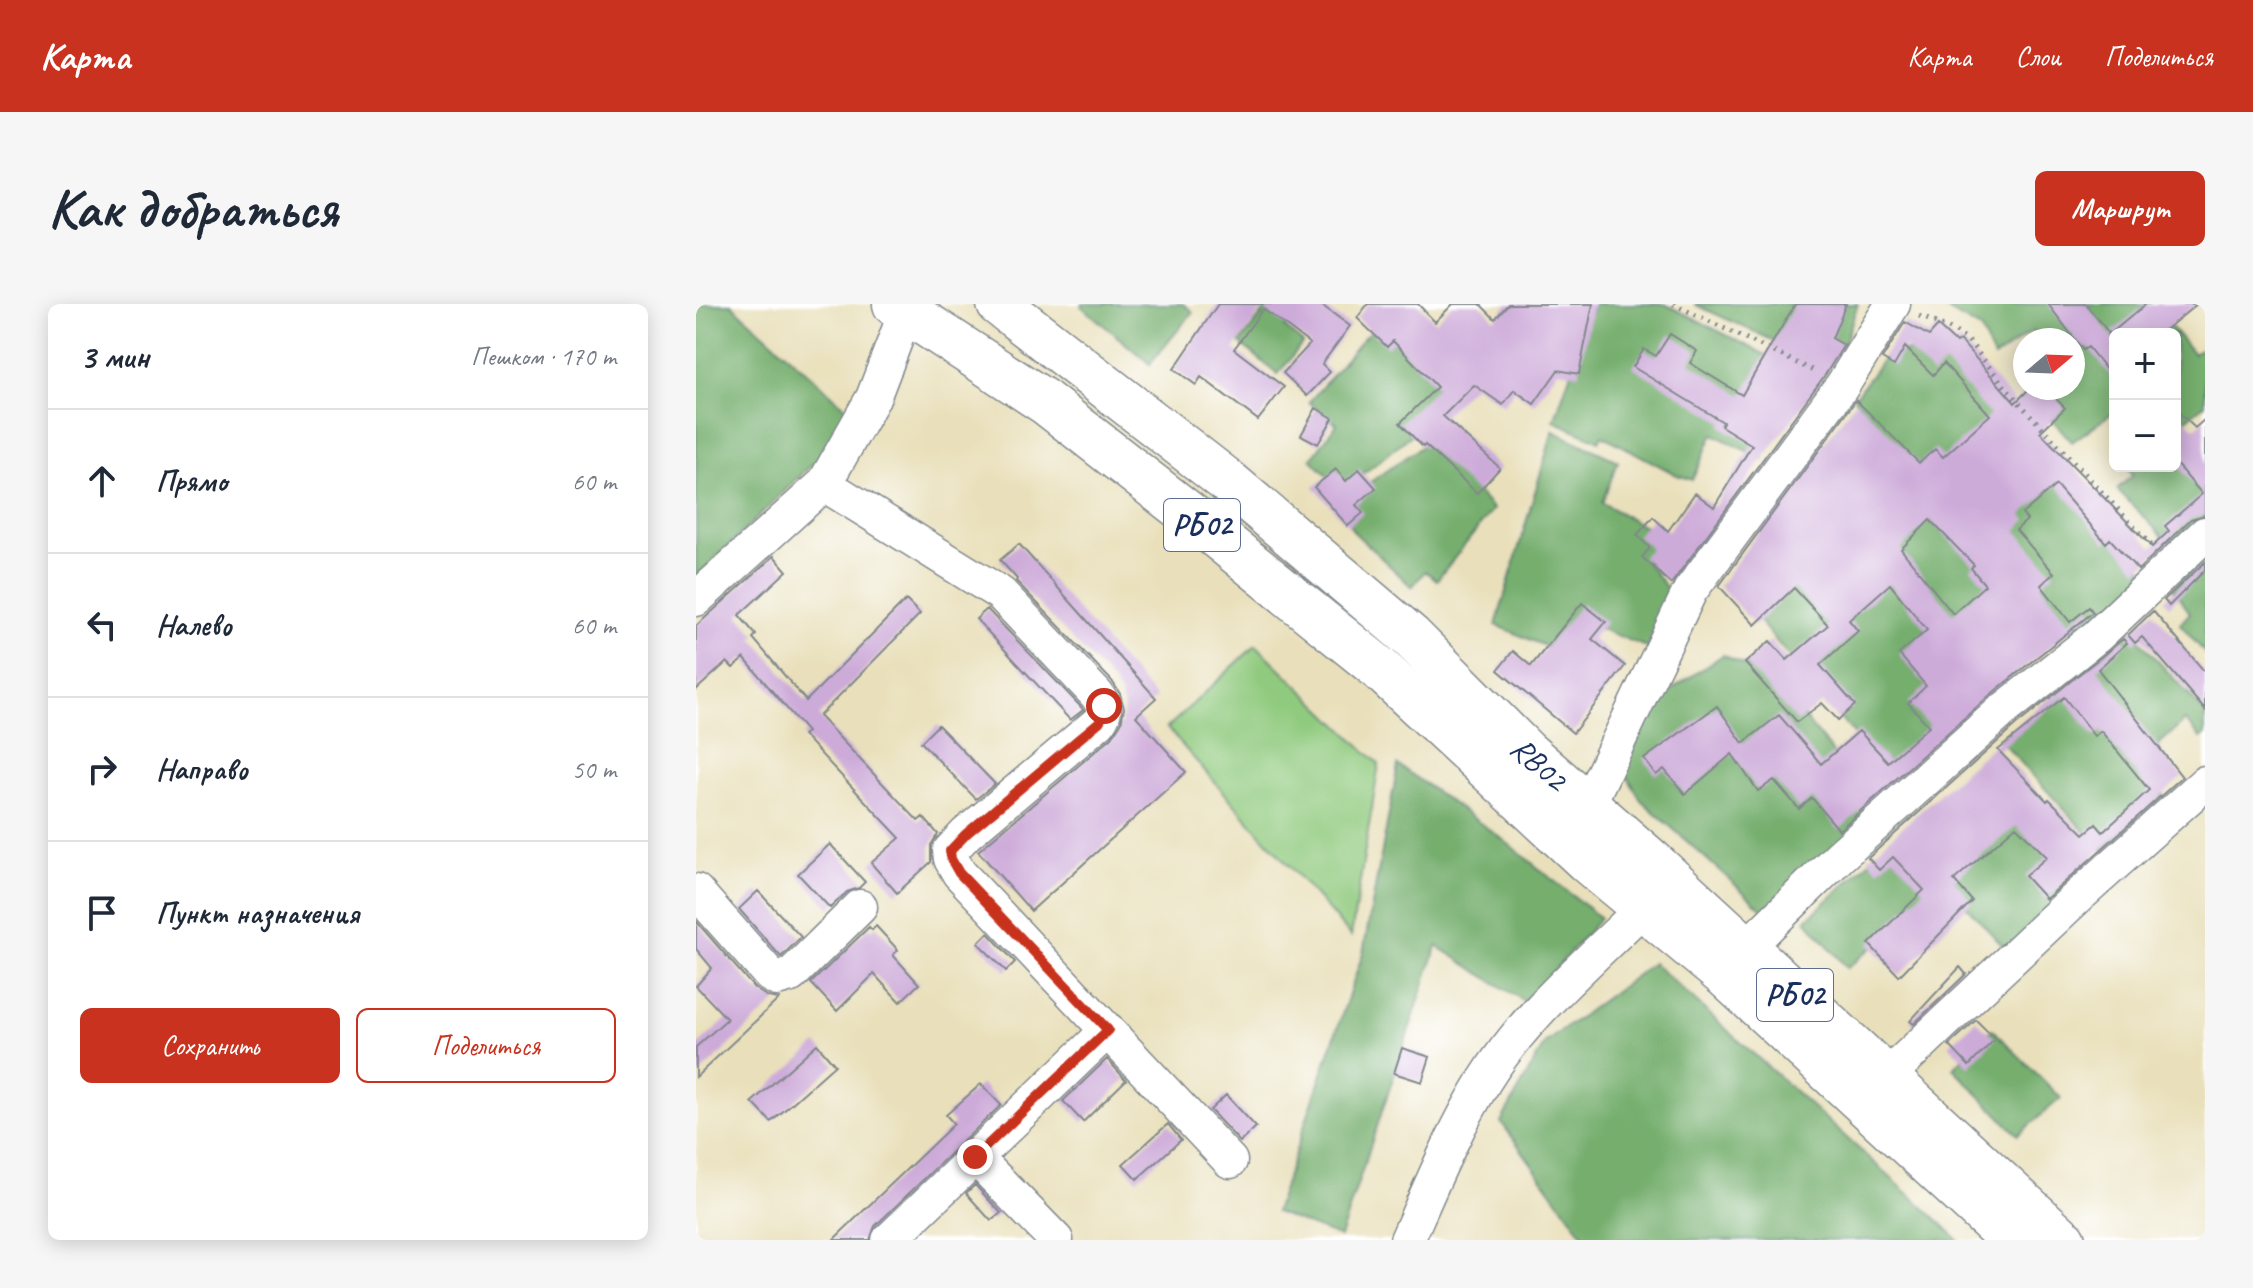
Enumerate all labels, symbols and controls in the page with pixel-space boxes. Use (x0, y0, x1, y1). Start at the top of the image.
text: Карта (40, 33, 130, 80)
text: Карта (1908, 39, 1972, 74)
text: Слои (2016, 39, 2061, 74)
text: Поделиться (2105, 39, 2213, 74)
button: Маршрут (2035, 171, 2205, 246)
text: Как добраться (48, 173, 338, 244)
north arrow (2013, 328, 2085, 400)
map controls (2109, 328, 2181, 472)
button: + (2109, 328, 2181, 400)
text: 3 мин (80, 335, 149, 378)
text: Пешком · 170 m (471, 340, 616, 373)
button: − (2109, 400, 2181, 472)
icon: ahead (80, 459, 124, 503)
text: Прямо (156, 462, 227, 500)
text: 60 m (572, 465, 616, 498)
road number: РБ02 (1164, 499, 1240, 551)
icon: left (80, 603, 124, 647)
text: Налево (156, 606, 232, 644)
text: 60 m (572, 609, 616, 642)
route start (1086, 688, 1122, 724)
street label: RB02 (1502, 728, 1578, 801)
icon: right (80, 747, 124, 791)
text: Направо (156, 750, 248, 788)
text: 50 m (572, 753, 616, 786)
icon: arrive (80, 891, 124, 935)
text: Пункт назначения (156, 894, 359, 932)
road number: РБ02 (1757, 969, 1833, 1021)
button: Сохранить (80, 1008, 340, 1083)
button: Поделиться (356, 1008, 616, 1083)
route end (957, 1139, 993, 1175)

